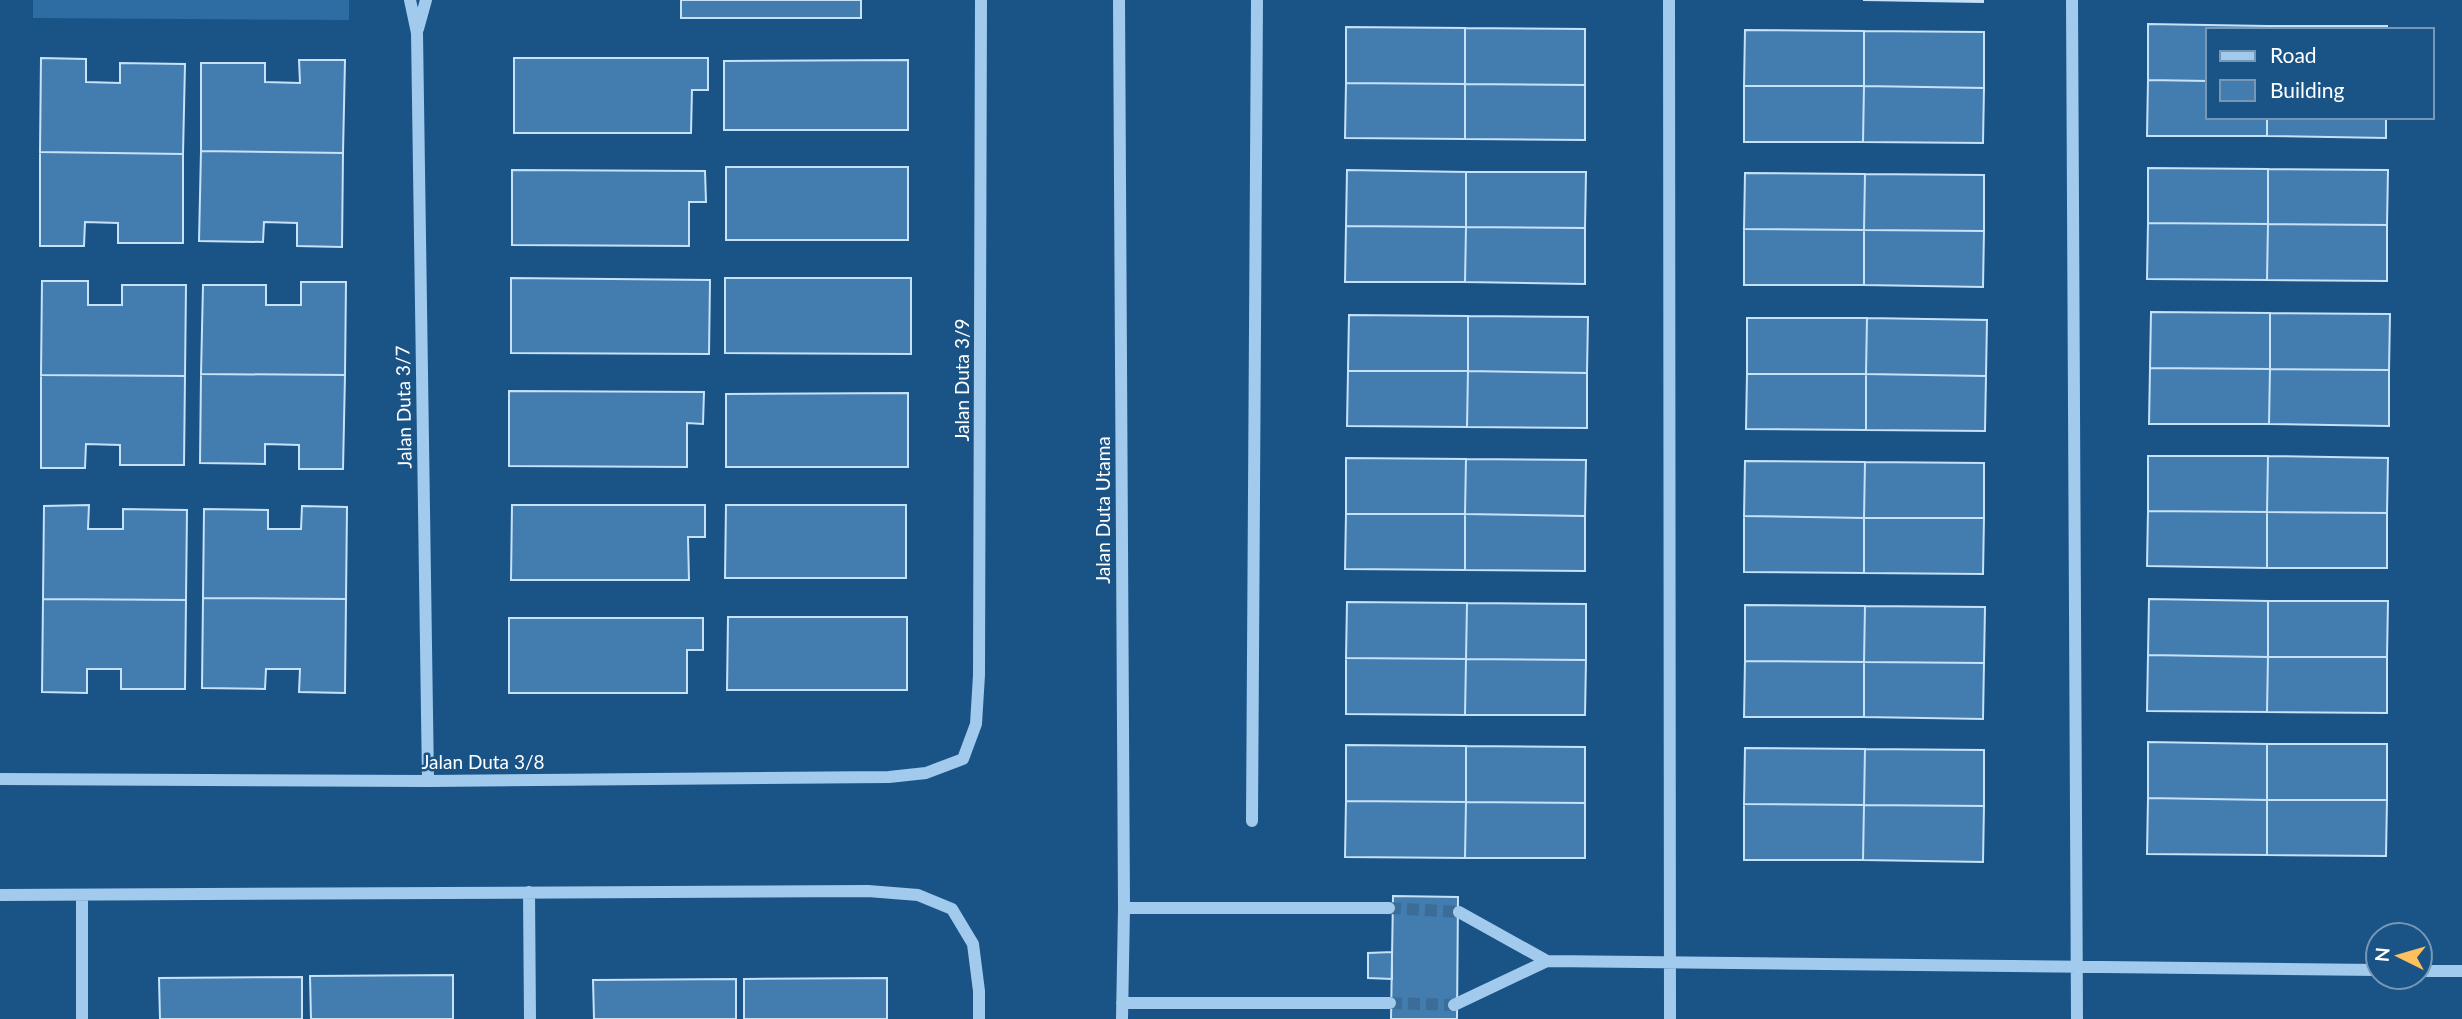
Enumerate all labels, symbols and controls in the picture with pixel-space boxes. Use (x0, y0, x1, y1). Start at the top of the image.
legend (2206, 28, 2434, 119)
text: Road (2270, 42, 2317, 67)
text: Building (2270, 77, 2345, 102)
street label: Jalan Duta 3/9 (950, 318, 973, 442)
street label: Jalan Duta 3/7 (390, 345, 416, 469)
street label: Jalan Duta Utama (1091, 436, 1114, 584)
street label: Jalan Duta 3/8 (421, 750, 545, 773)
north arrow (2364, 921, 2434, 991)
text: N (2369, 946, 2394, 963)

